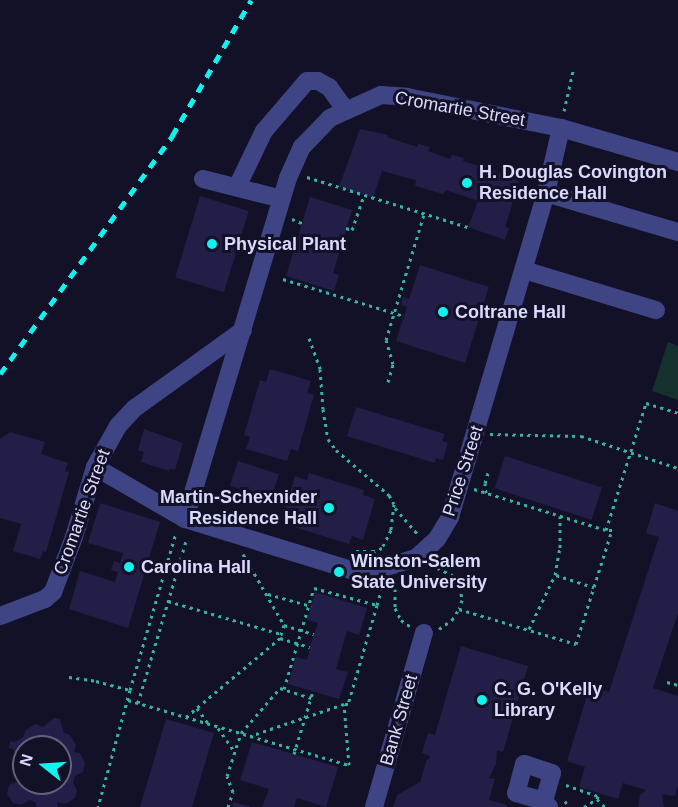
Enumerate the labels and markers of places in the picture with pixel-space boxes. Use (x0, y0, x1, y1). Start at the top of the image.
place label: H. Douglas Covington Residence Hall (479, 162, 667, 204)
marker: H. Douglas Covington Residence Hall (460, 176, 474, 190)
place label: Physical Plant (224, 233, 346, 255)
marker: Physical Plant (205, 237, 219, 251)
place label: Coltrane Hall (455, 301, 566, 323)
marker: Coltrane Hall (436, 305, 450, 319)
place label: Martin-Schexnider Residence Hall (160, 487, 317, 530)
marker: Martin-Schexnider Residence Hall (322, 501, 336, 515)
place label: Winston-Salem State University (351, 551, 487, 594)
place label: Carolina Hall (141, 556, 251, 578)
marker: Carolina Hall (122, 560, 136, 574)
marker: Winston-Salem State University (332, 565, 346, 579)
place label: C. G. O'Kelly Library (494, 679, 602, 722)
marker: C. G. O'Kelly Library (475, 693, 489, 707)

